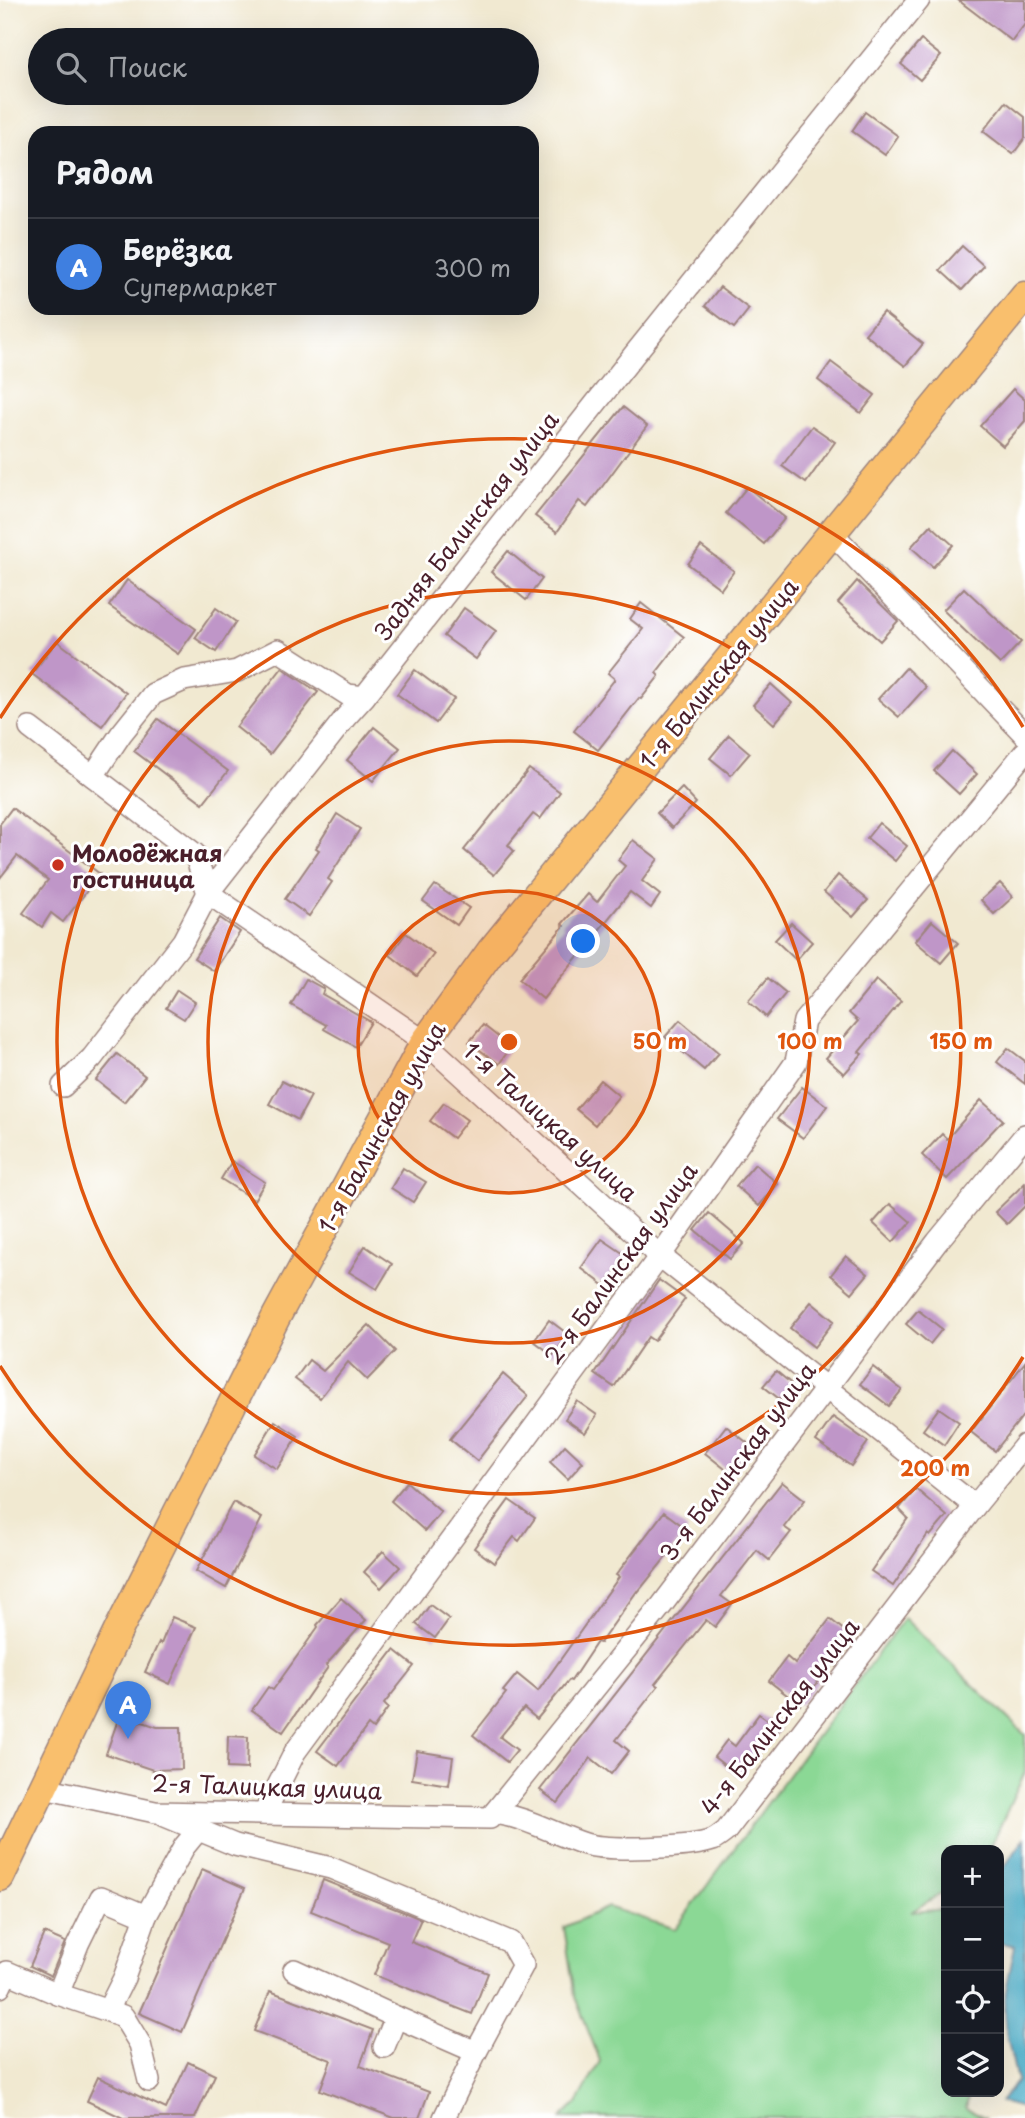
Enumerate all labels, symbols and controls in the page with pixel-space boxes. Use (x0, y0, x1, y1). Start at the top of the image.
search box (28, 28, 539, 105)
text: Поиск (108, 47, 187, 86)
icon: search (52, 48, 90, 86)
text: Рядом (56, 149, 154, 194)
text: Берёзка (123, 230, 233, 269)
text: A (70, 250, 88, 285)
text: 300 m (434, 250, 511, 285)
text: Супермаркет (123, 269, 277, 304)
street label: Задняя Балинская улица (365, 403, 567, 647)
street label: 1-я Балинская улица (630, 570, 806, 776)
place label: Молодёжная гостиница (72, 835, 222, 896)
marker: Молодёжная гостиница (50, 857, 66, 873)
your location (566, 924, 600, 958)
street label: 1-я Балинская улица (308, 1015, 454, 1239)
text: 50 m (633, 1024, 687, 1056)
text: 100 m (777, 1024, 843, 1056)
text: 150 m (929, 1024, 993, 1056)
centre of rings (497, 1030, 521, 1054)
street label: 1-я Талицкая улица (456, 1033, 646, 1209)
street label: 2-я Балинская улица (535, 1154, 706, 1371)
street label: 3-я Балинская улица (650, 1354, 824, 1568)
text: 200 m (900, 1451, 970, 1483)
street label: 4-я Балинская улица (691, 1610, 867, 1822)
pin: A (105, 1681, 151, 1739)
street label: 2-я Талицкая улица (151, 1764, 383, 1808)
map controls (941, 1845, 1004, 2097)
button: + (941, 1845, 1004, 1908)
button: − (941, 1908, 1004, 1971)
button: locate (941, 1971, 1004, 2034)
button: layers (941, 2034, 1004, 2097)

